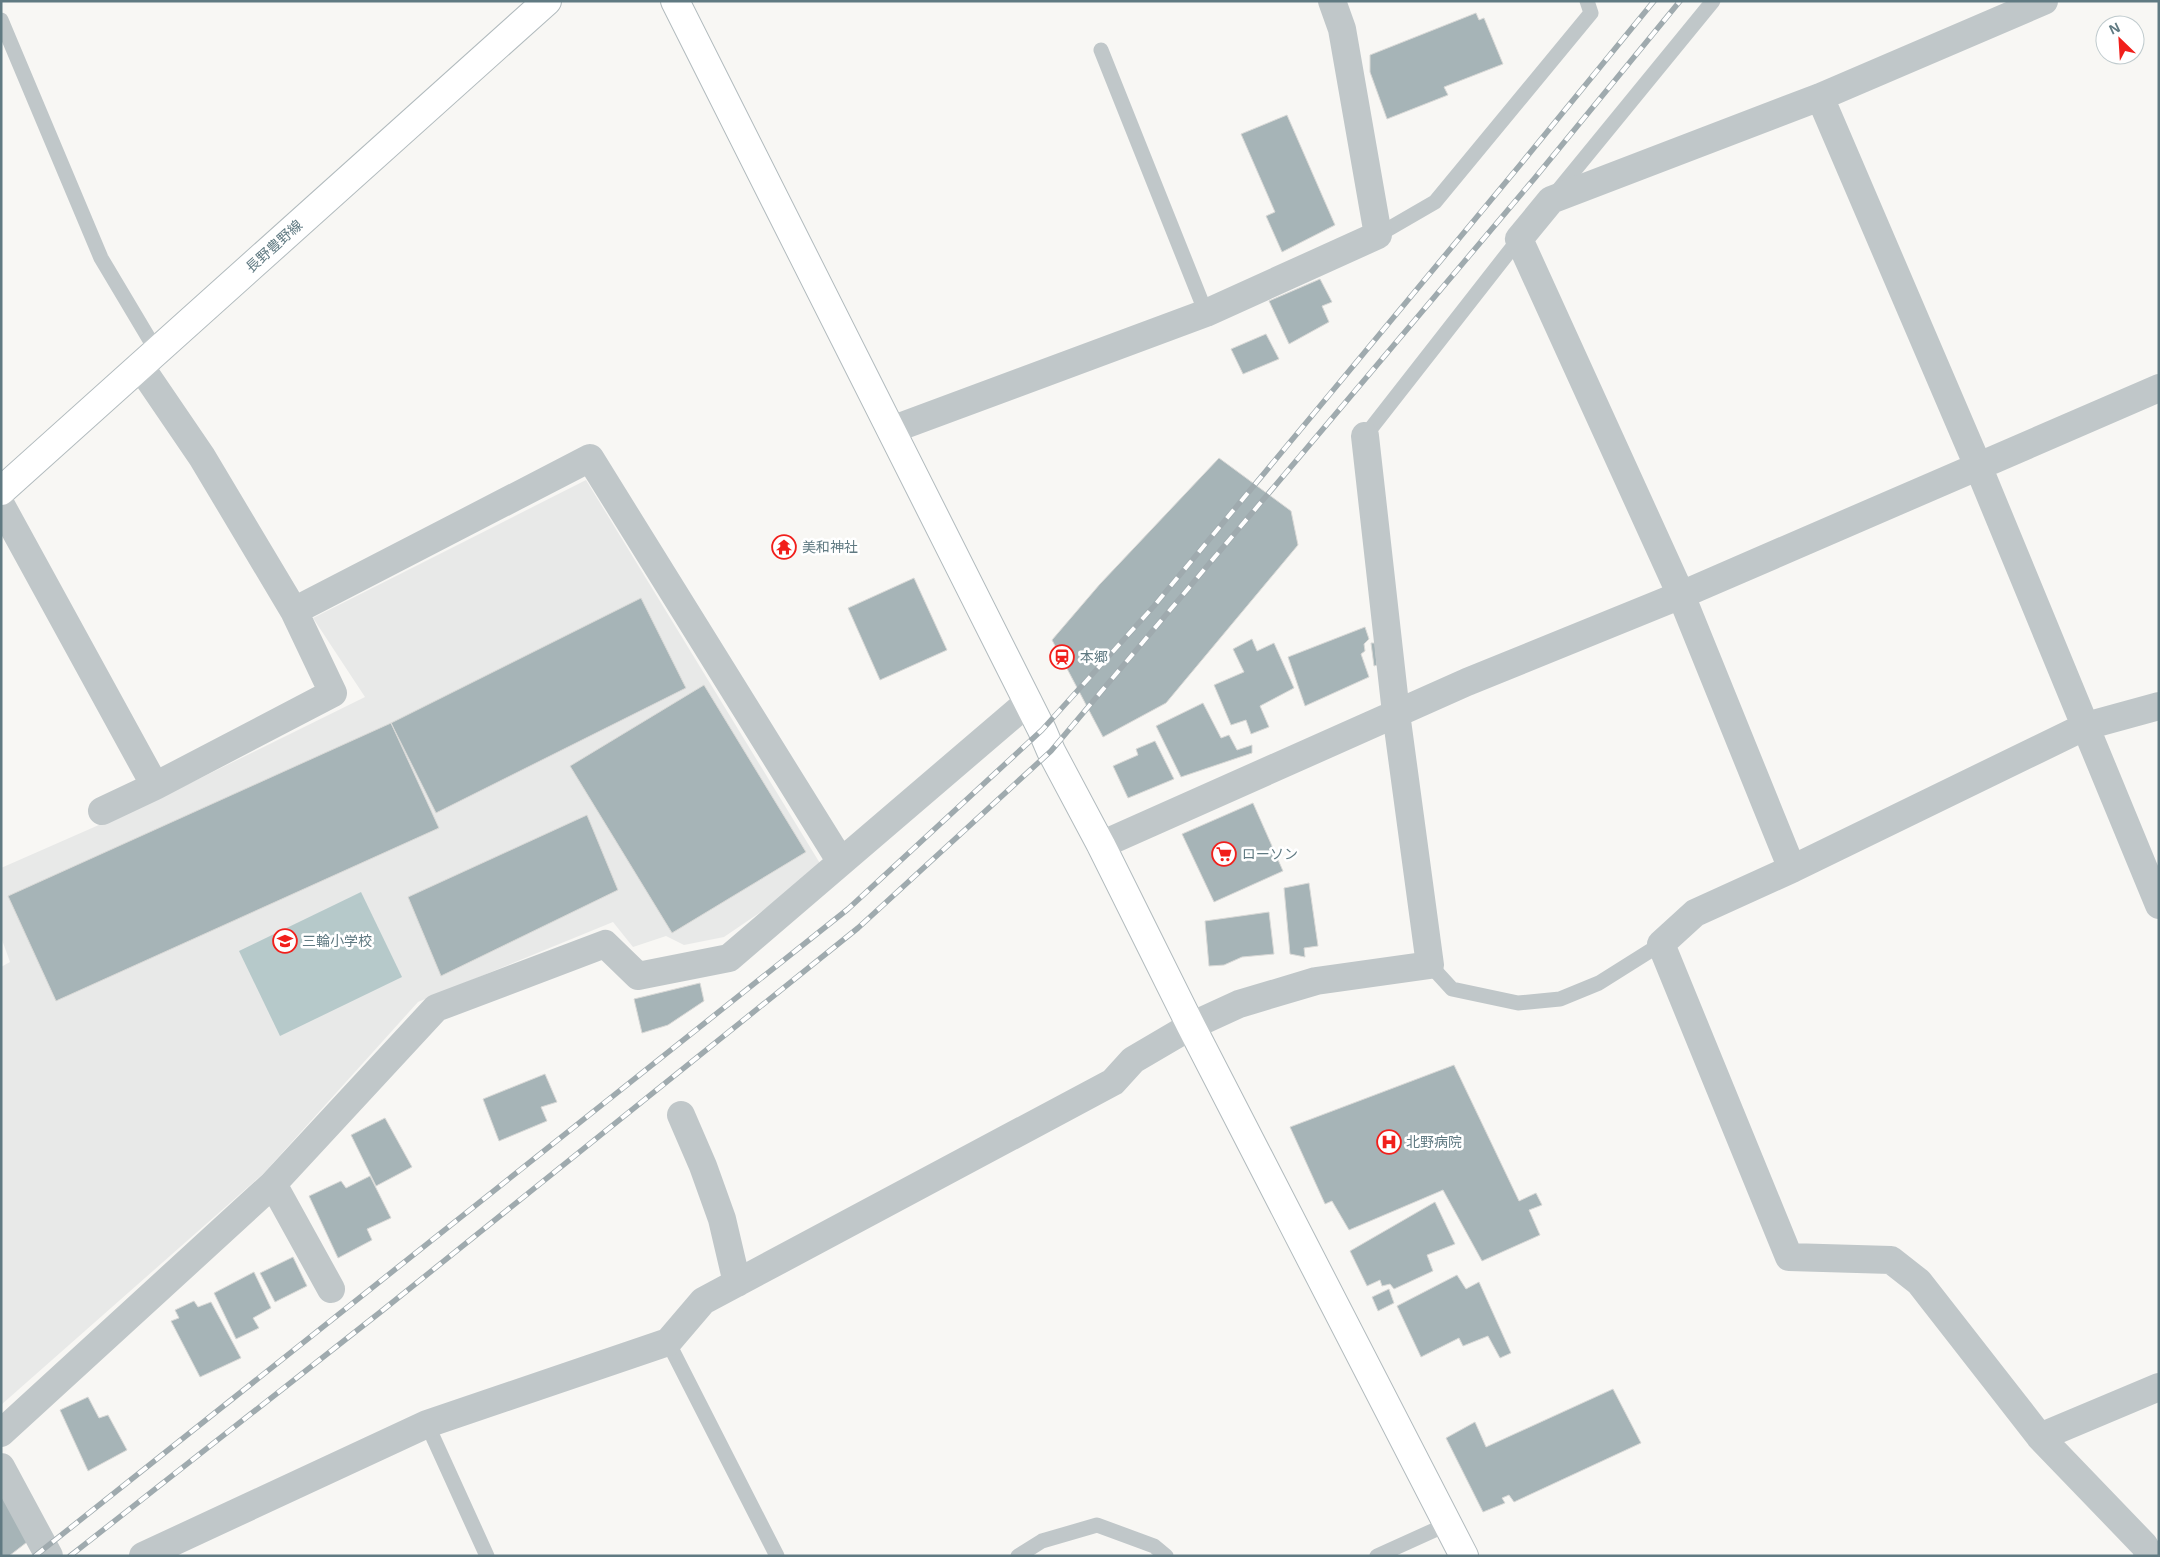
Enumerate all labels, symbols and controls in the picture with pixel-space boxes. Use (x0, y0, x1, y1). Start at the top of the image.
north arrow (2095, 15, 2145, 65)
text: N (2107, 19, 2122, 38)
street label: 長野豊野線 (243, 217, 305, 275)
temple icon: 美和神社 (771, 534, 797, 560)
place label: 美和神社 (802, 539, 858, 555)
station icon: 本郷 (1049, 644, 1075, 670)
place label: 本郷 (1080, 649, 1108, 665)
supermarket icon: ローソン (1211, 841, 1237, 867)
place label: ローソン (1242, 846, 1298, 862)
school or university icon: 三輪小学校 (272, 928, 298, 954)
place label: 三輪小学校 (302, 933, 372, 949)
hospital icon: 北野病院 (1376, 1129, 1402, 1155)
place label: 北野病院 (1406, 1134, 1462, 1150)

